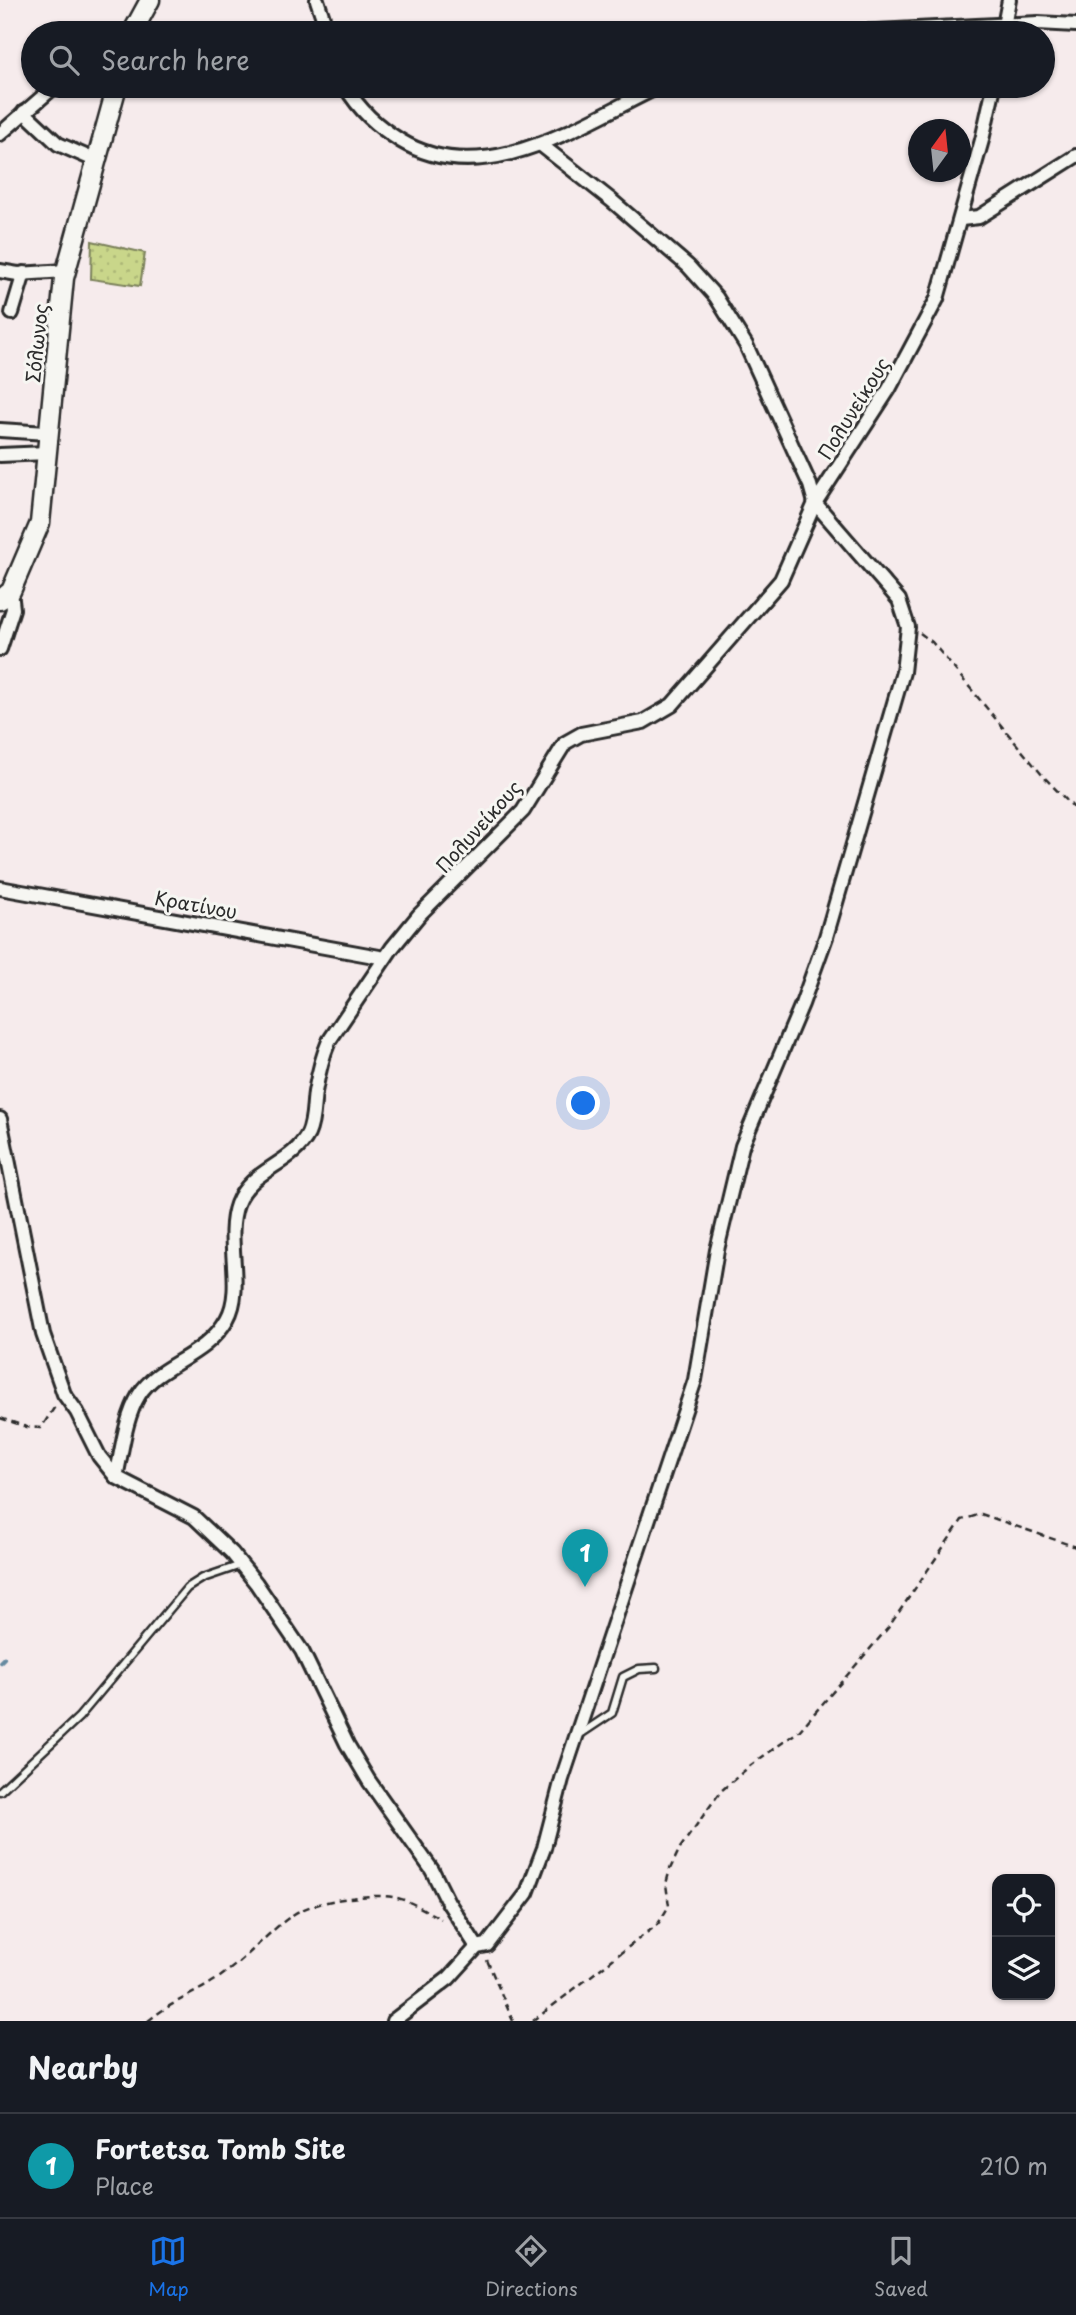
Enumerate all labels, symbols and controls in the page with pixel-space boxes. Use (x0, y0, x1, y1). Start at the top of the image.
search box (21, 21, 1055, 98)
text: Search here (101, 40, 250, 79)
icon: search (45, 41, 83, 79)
north arrow (908, 119, 971, 182)
street label: Σόλωνος (18, 302, 54, 384)
street label: Πολυνείκους (810, 351, 896, 465)
street label: Πολυνείκους (429, 774, 527, 878)
street label: Κρατίνου (152, 883, 240, 925)
your location (566, 1086, 600, 1120)
pin: 1 (562, 1529, 608, 1587)
map controls (992, 1874, 1055, 2000)
button: locate (992, 1874, 1055, 1937)
button: layers (992, 1937, 1055, 2000)
text: Nearby (28, 2044, 138, 2089)
text: Fortetsa Tomb Site (95, 2129, 346, 2168)
text: 1 (46, 2148, 57, 2183)
text: 210 m (980, 2148, 1048, 2183)
text: Place (95, 2168, 154, 2203)
tab: Map (148, 2232, 189, 2302)
tab: Directions (485, 2232, 578, 2302)
tab: Saved (874, 2232, 928, 2302)

